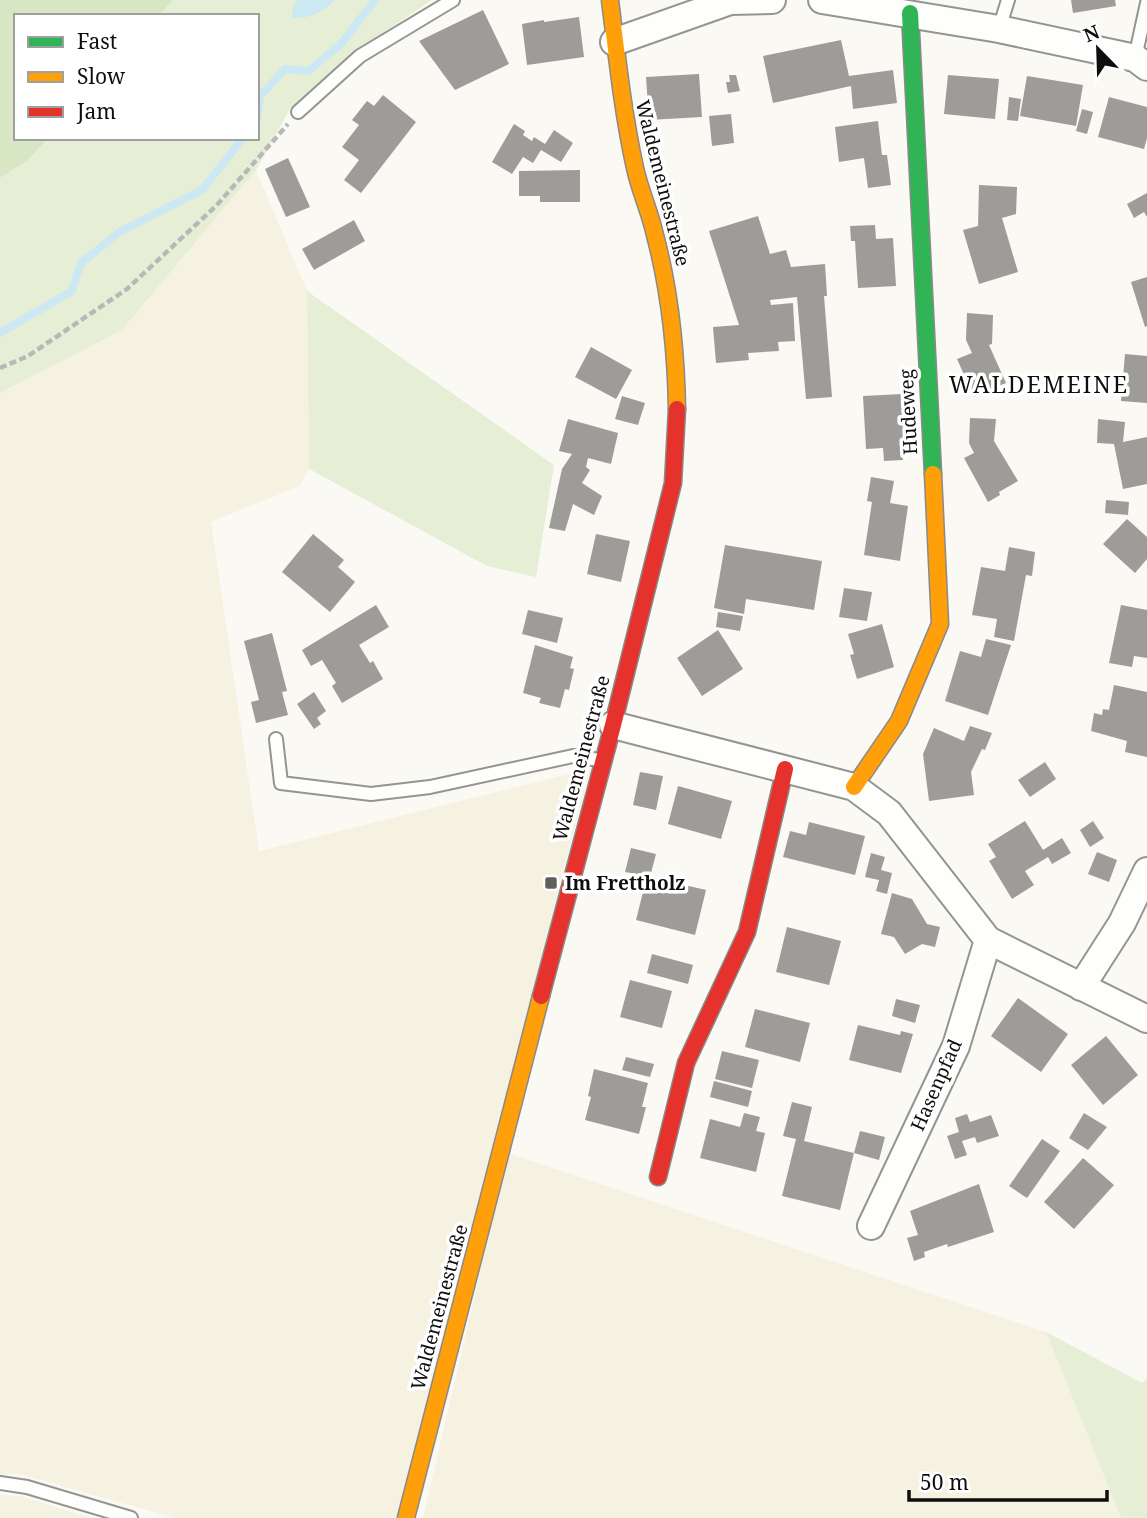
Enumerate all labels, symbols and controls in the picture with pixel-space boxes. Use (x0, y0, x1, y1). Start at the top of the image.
legend (14, 14, 259, 140)
north arrow (1063, 14, 1133, 84)
text: N (1079, 18, 1103, 48)
text: Fast (77, 27, 117, 55)
text: Slow (77, 62, 126, 90)
text: Jam (76, 97, 116, 125)
street label: Waldemeinestraße (630, 97, 696, 269)
district label: WALDEMEINE (949, 368, 1129, 400)
street label: Hudeweg (893, 369, 923, 455)
street label: Waldemeinestraße (546, 672, 616, 844)
place label: Im Frettholz (565, 870, 685, 896)
marker: Im Frettholz (543, 875, 559, 891)
street label: Hasenpfad (904, 1035, 968, 1135)
street label: Waldemeinestraße (404, 1221, 474, 1393)
scale bar (909, 1458, 1107, 1502)
text: 50 m (920, 1468, 969, 1496)

